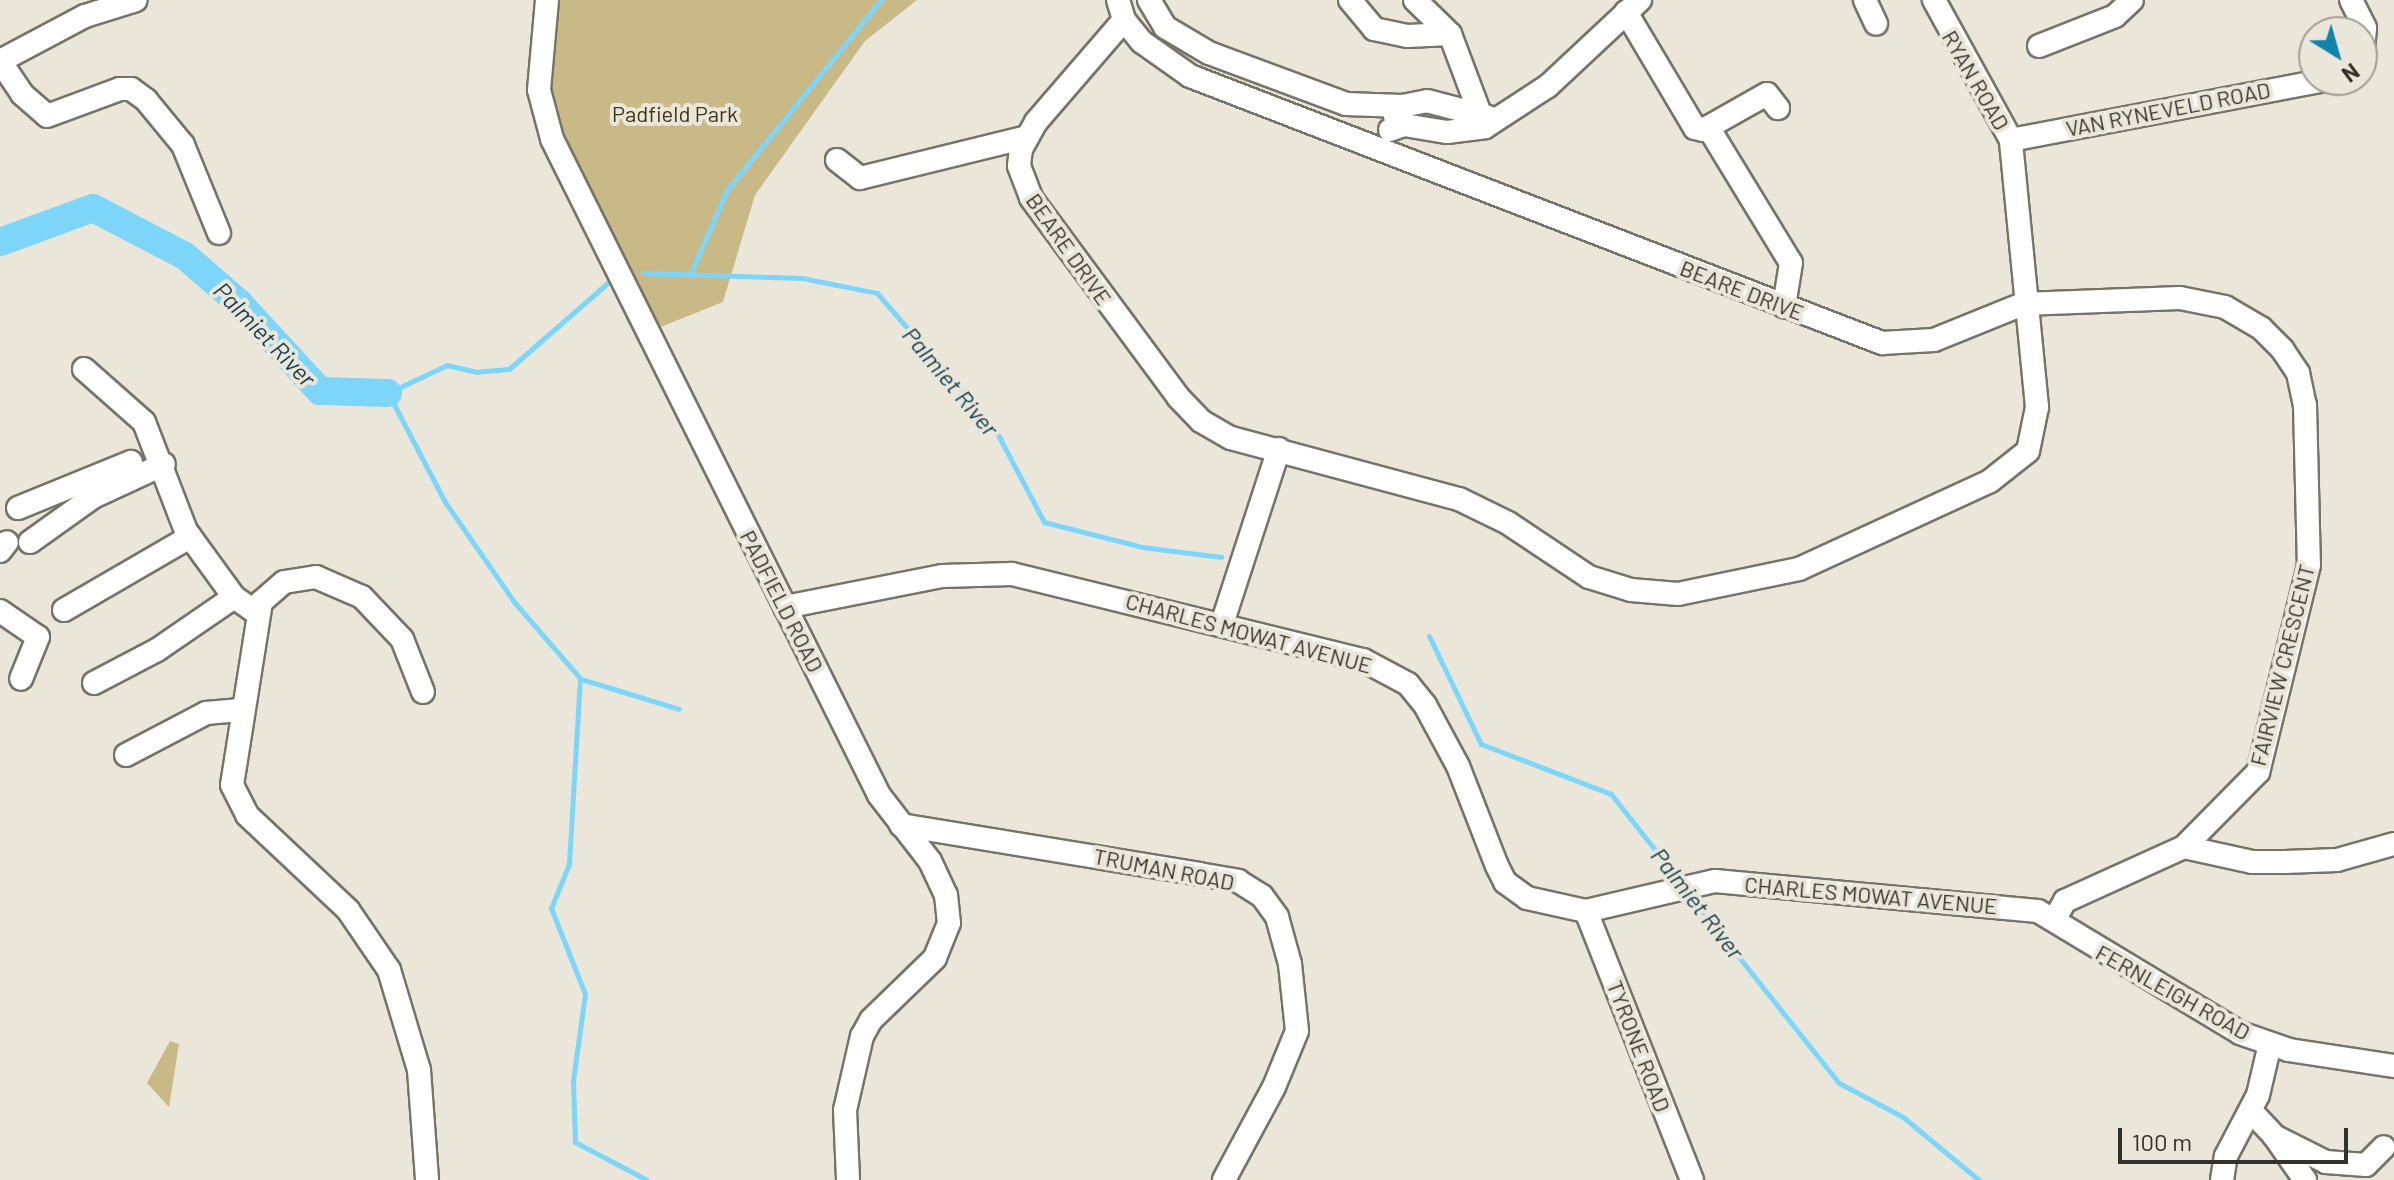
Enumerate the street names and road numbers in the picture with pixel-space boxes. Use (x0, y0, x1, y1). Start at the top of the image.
street label: RYAN ROAD (1937, 26, 2015, 134)
street label: VAN RYNEVELD ROAD (2064, 76, 2272, 142)
street label: BEARE DRIVE (1021, 188, 1117, 310)
street label: BEARE DRIVE (1676, 254, 1808, 326)
street label: PADFIELD ROAD (735, 526, 829, 676)
street label: FAIRVIEW CRESCENT (2244, 562, 2320, 768)
street label: CHARLES MOWAT AVENUE (1123, 587, 1375, 679)
street label: TRUMAN ROAD (1091, 842, 1237, 896)
street label: CHARLES MOWAT AVENUE (1743, 871, 1999, 919)
street label: FERNLEIGH ROAD (2091, 939, 2255, 1045)
street label: TYRONE ROAD (1602, 977, 1676, 1115)

